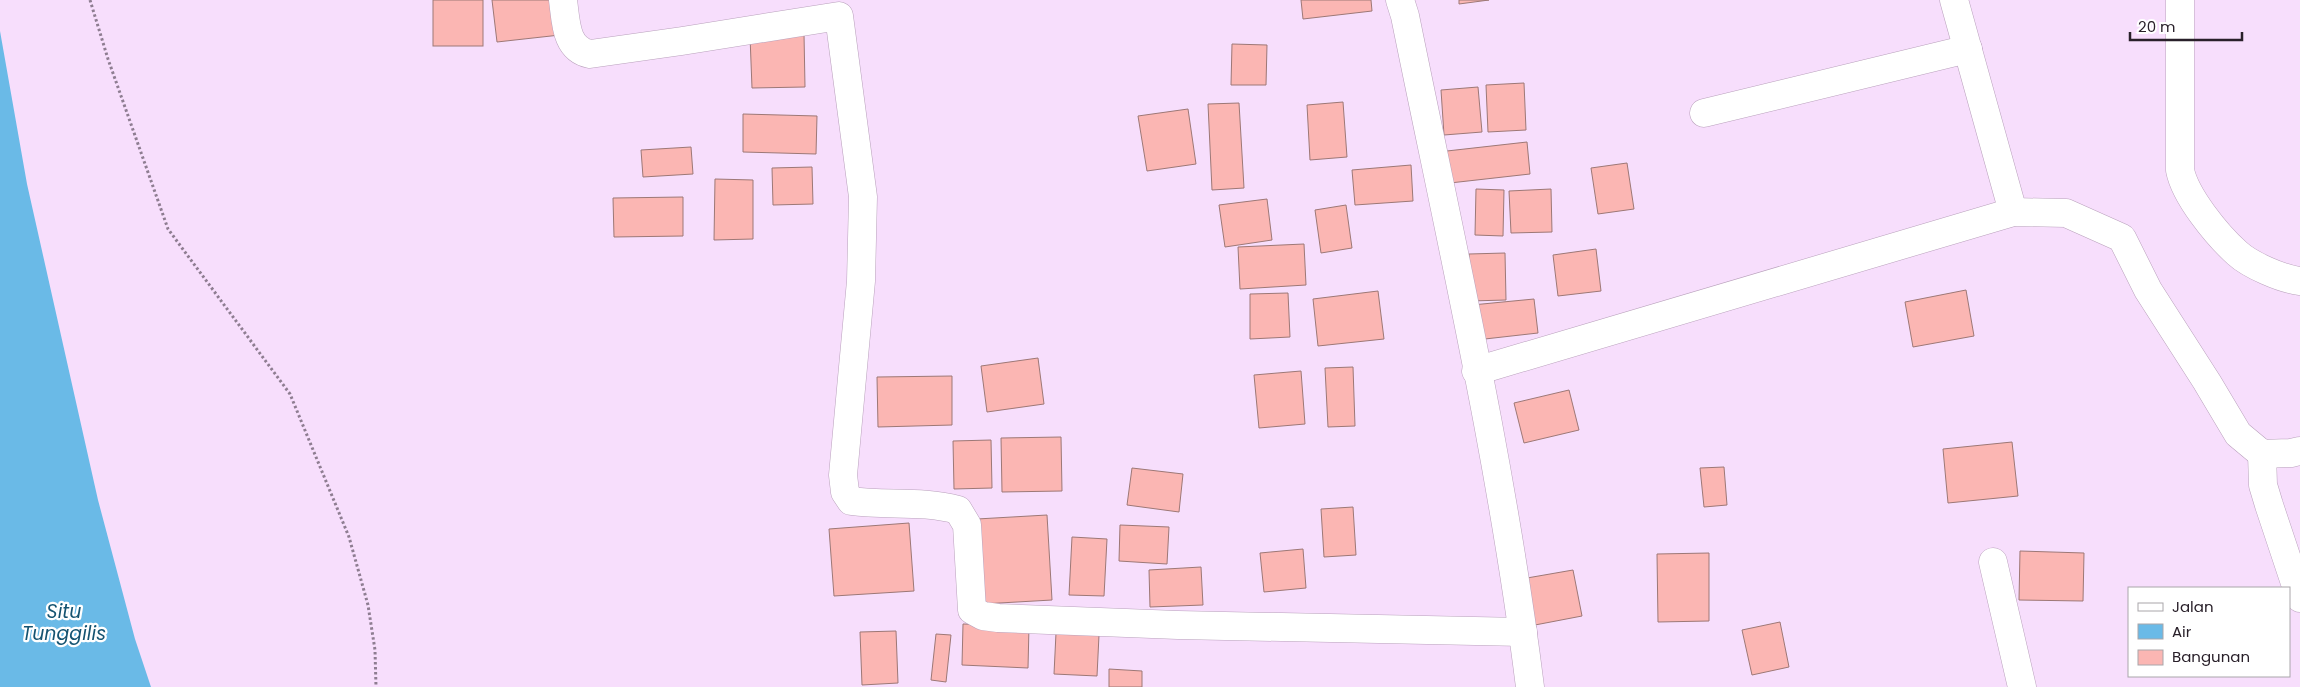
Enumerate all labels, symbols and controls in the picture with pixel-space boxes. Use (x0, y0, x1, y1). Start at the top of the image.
scale bar (2130, 10, 2242, 42)
text: 20 m (2138, 16, 2176, 37)
legend (2128, 587, 2290, 677)
text: Jalan (2172, 596, 2214, 617)
water label: Situ Tunggilis (22, 598, 106, 647)
text: Air (2172, 621, 2192, 642)
text: Bangunan (2172, 646, 2250, 667)

